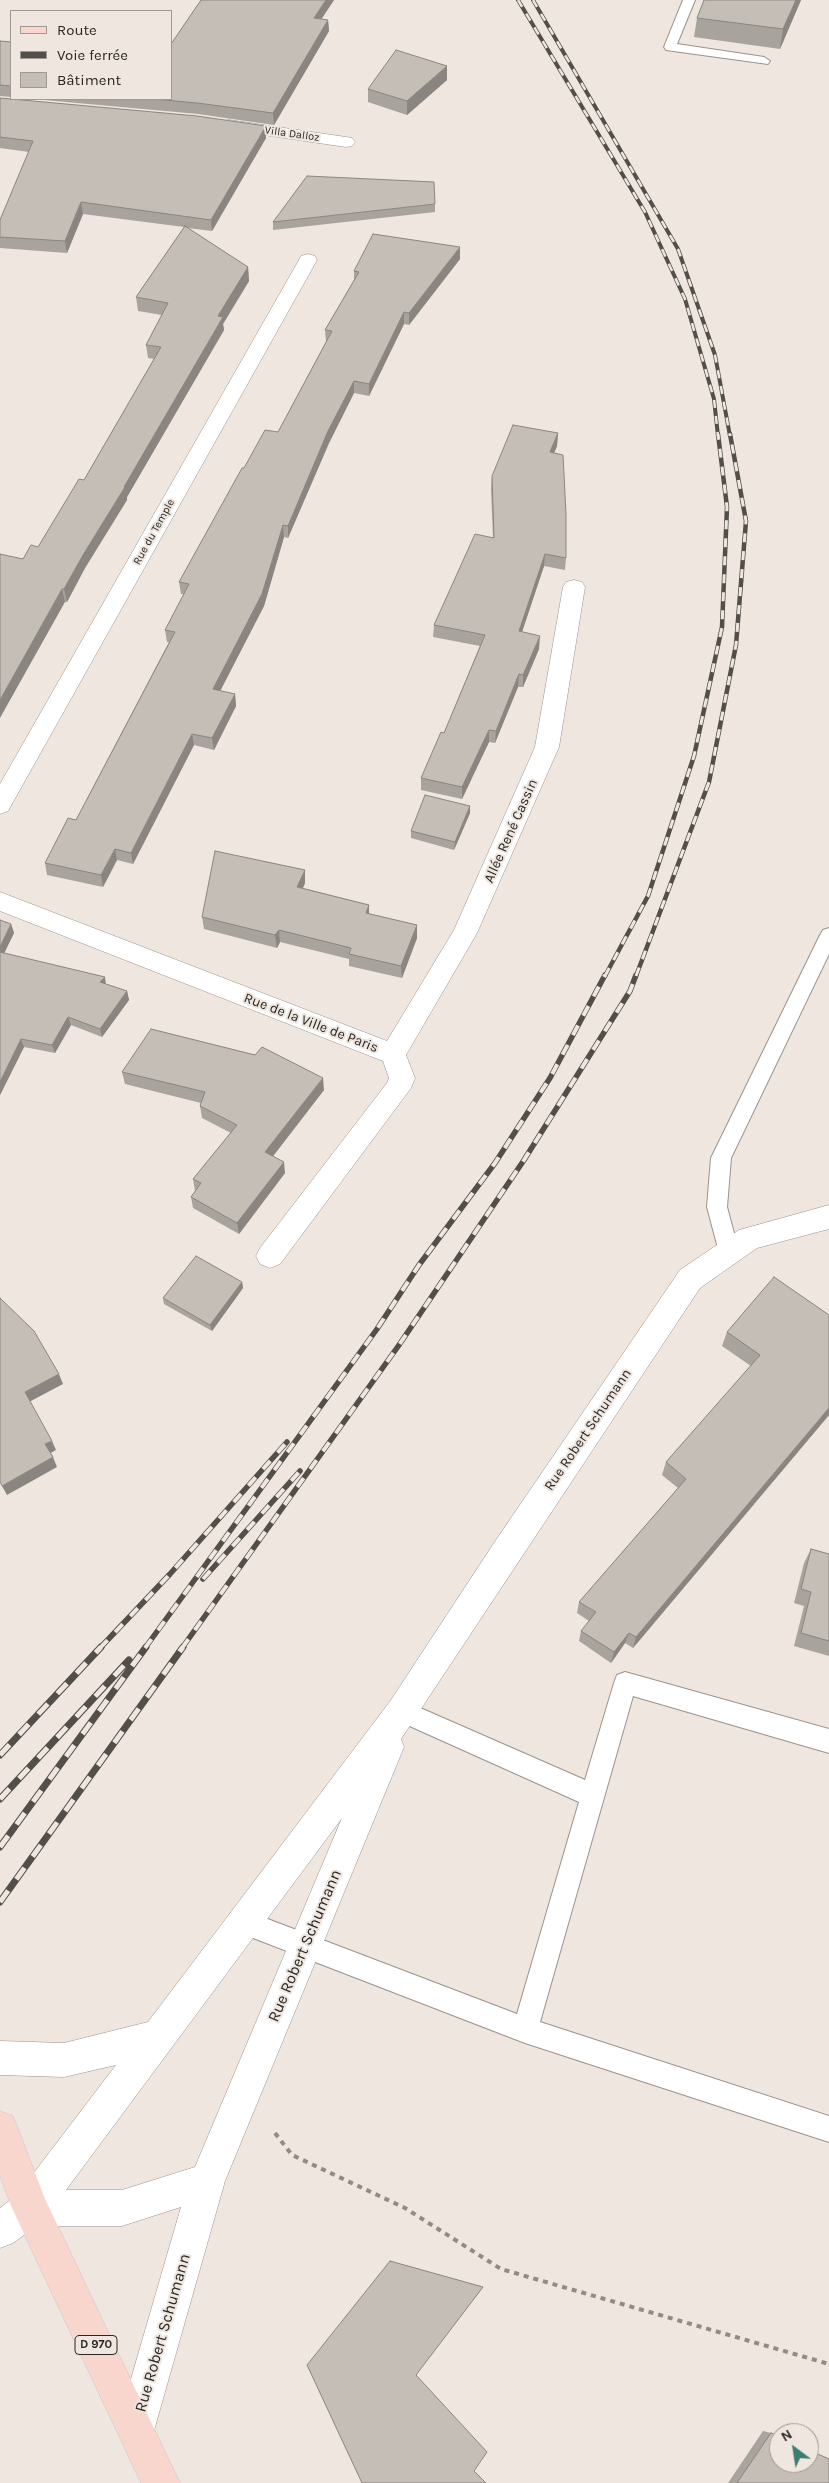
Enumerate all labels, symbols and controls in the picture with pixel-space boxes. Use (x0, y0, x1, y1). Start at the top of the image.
legend (10, 10, 172, 100)
text: Route (57, 21, 97, 39)
text: Voie ferrée (57, 46, 128, 64)
text: Bâtiment (57, 71, 121, 89)
street label: Villa Dalloz (264, 124, 320, 144)
street label: Rue du Temple (130, 497, 178, 567)
street label: Allée René Cassin (481, 776, 541, 886)
street label: Rue de la Ville de Paris (241, 990, 381, 1056)
street label: Rue Robert Schumann (541, 1366, 635, 1494)
street label: Rue Robert Schumann (264, 1867, 346, 2025)
street label: Rue Robert Schumann (131, 2252, 195, 2414)
road number: D 970 (75, 2336, 117, 2354)
north arrow (769, 2423, 819, 2473)
text: N (778, 2426, 795, 2445)

